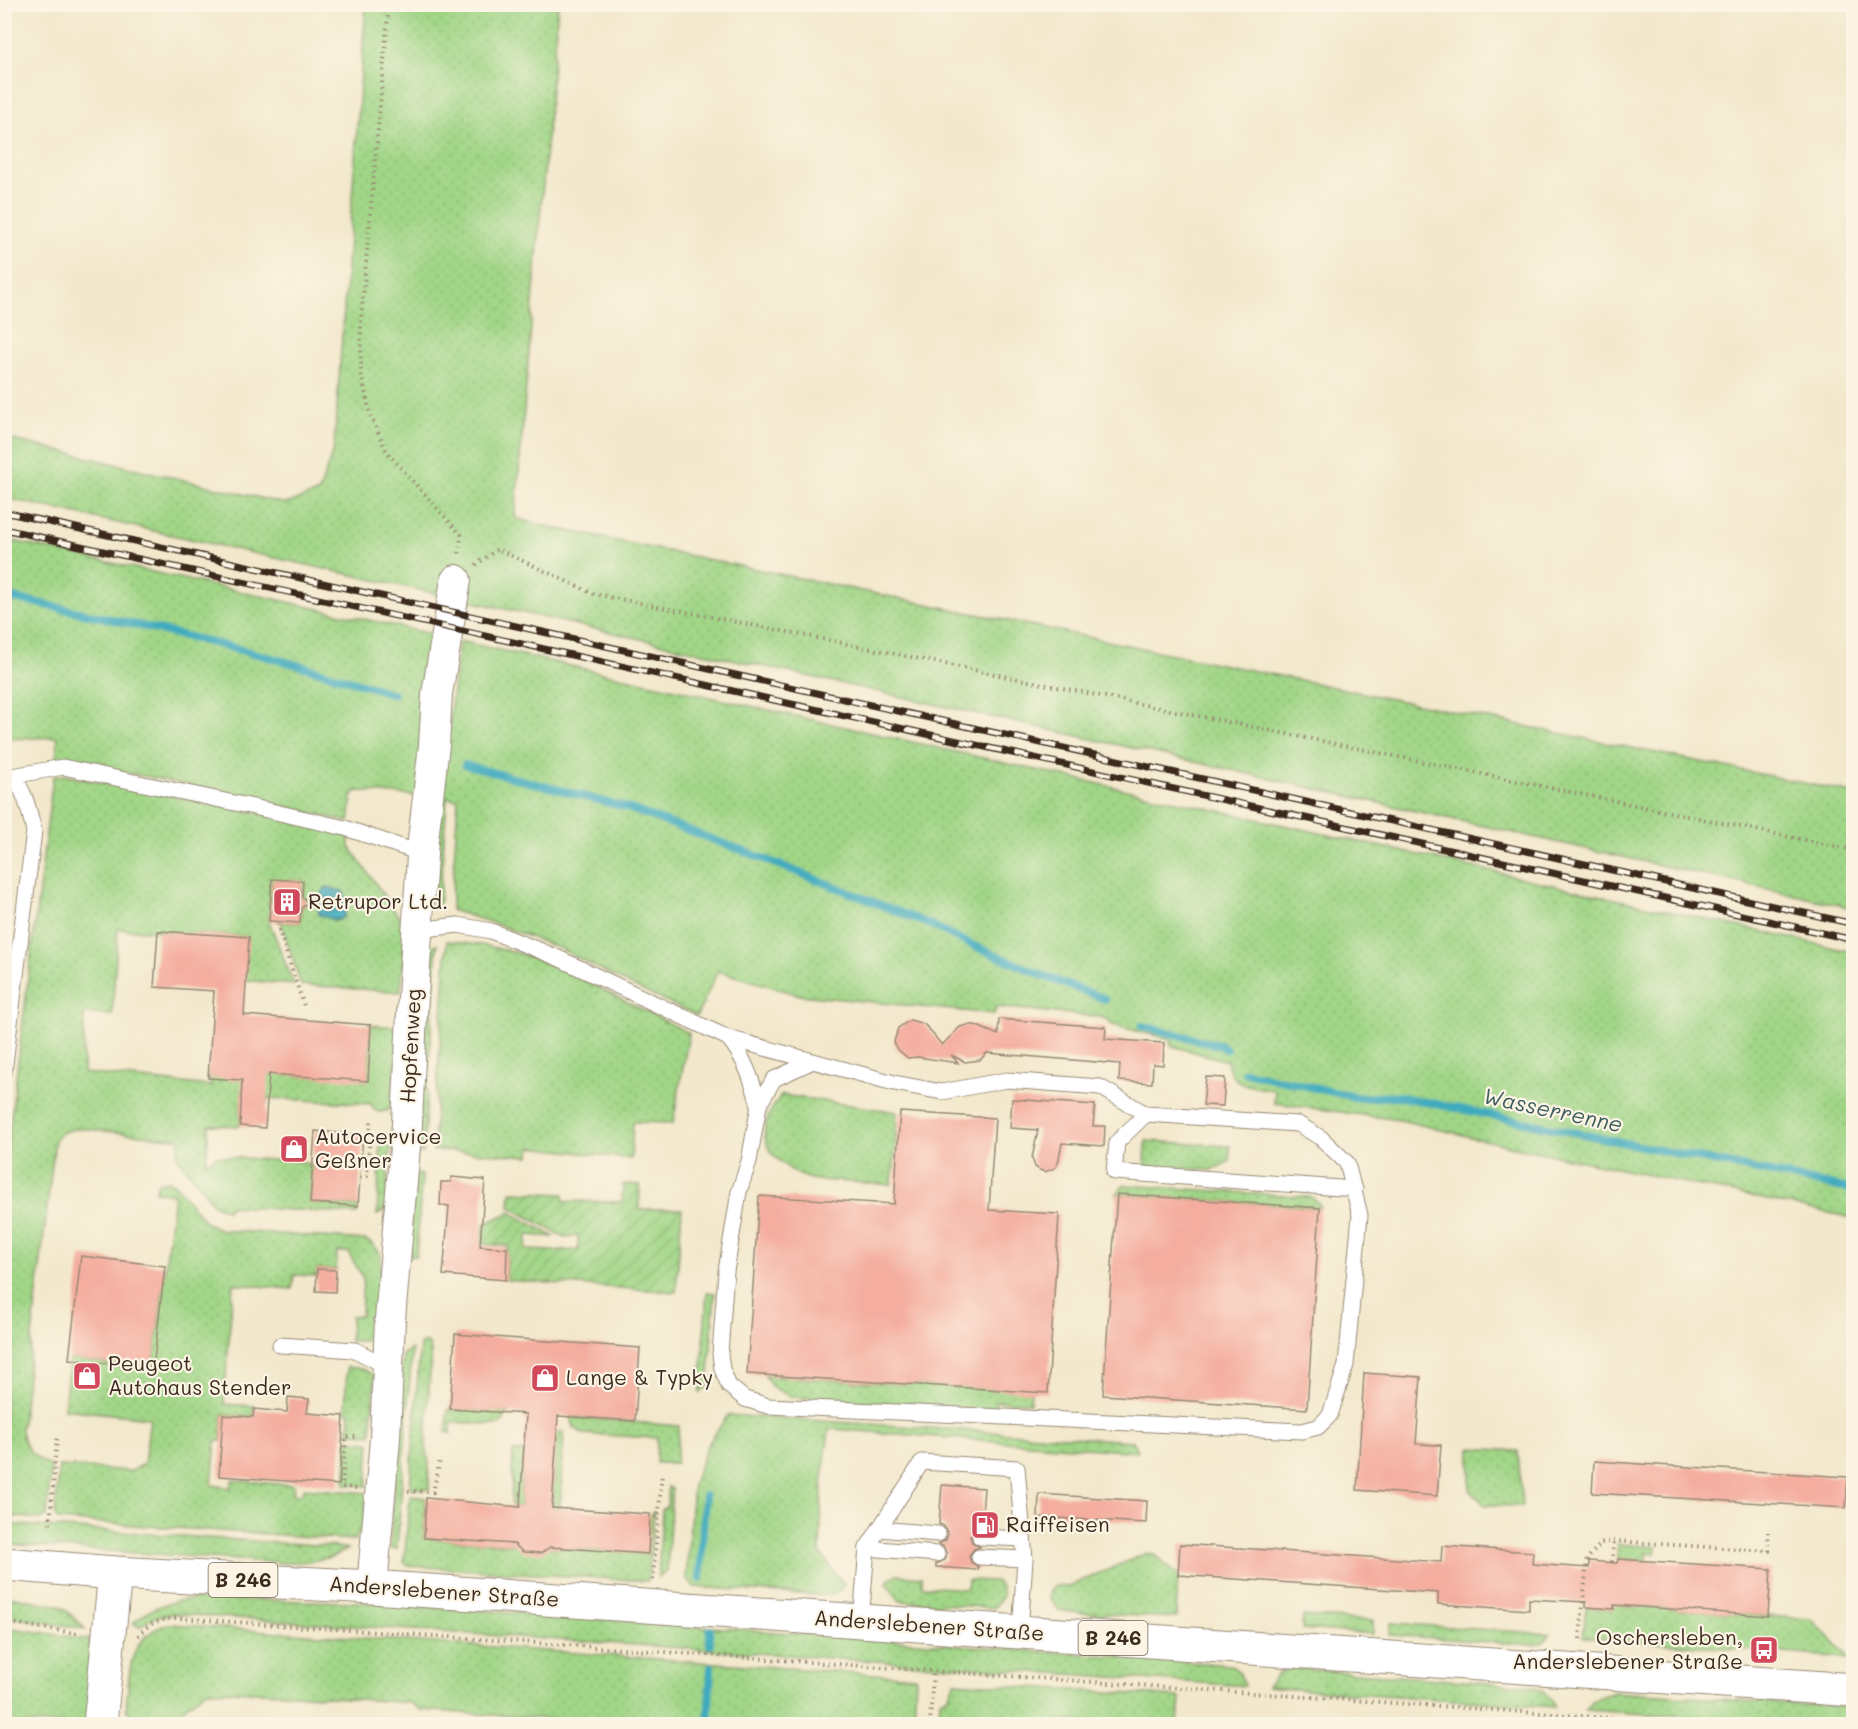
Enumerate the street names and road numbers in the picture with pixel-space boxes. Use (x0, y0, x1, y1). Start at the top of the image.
street label: Hopfenweg (393, 988, 426, 1104)
road number: B 246 (208, 1563, 278, 1597)
street label: Anderslebener Straße (328, 1569, 560, 1612)
street label: Anderslebener Straße (813, 1603, 1045, 1646)
road number: B 246 (1078, 1621, 1148, 1655)

